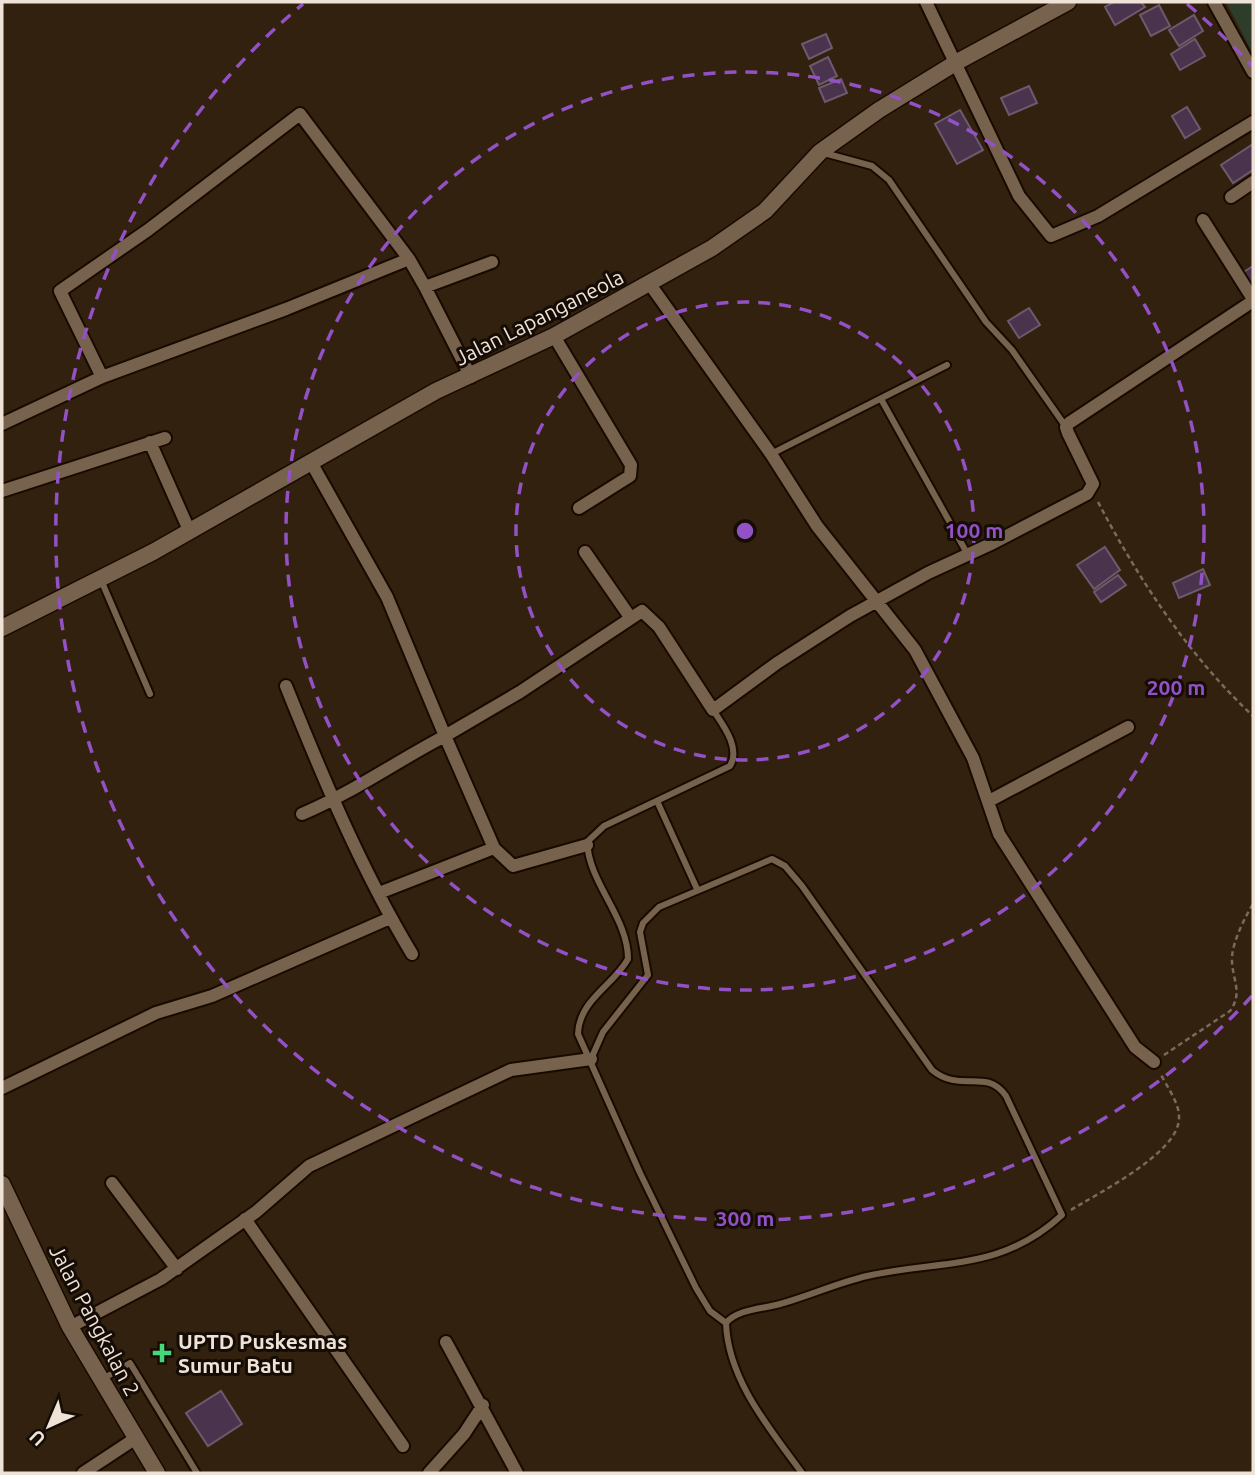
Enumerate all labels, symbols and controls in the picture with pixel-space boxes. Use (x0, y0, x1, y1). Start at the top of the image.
street label: Jalan Lapanganeola (451, 264, 627, 370)
text: 100 m (945, 518, 1003, 542)
centre of rings (733, 519, 757, 543)
text: 200 m (1147, 675, 1205, 699)
text: 300 m (716, 1206, 774, 1230)
street label: Jalan Pangkalan 2 (45, 1240, 145, 1400)
place label: UPTD Puskesmas Sumur Batu (178, 1329, 347, 1377)
marker: UPTD Puskesmas Sumur Batu (152, 1343, 172, 1363)
north arrow (14, 1391, 84, 1461)
text: U (25, 1426, 50, 1451)

